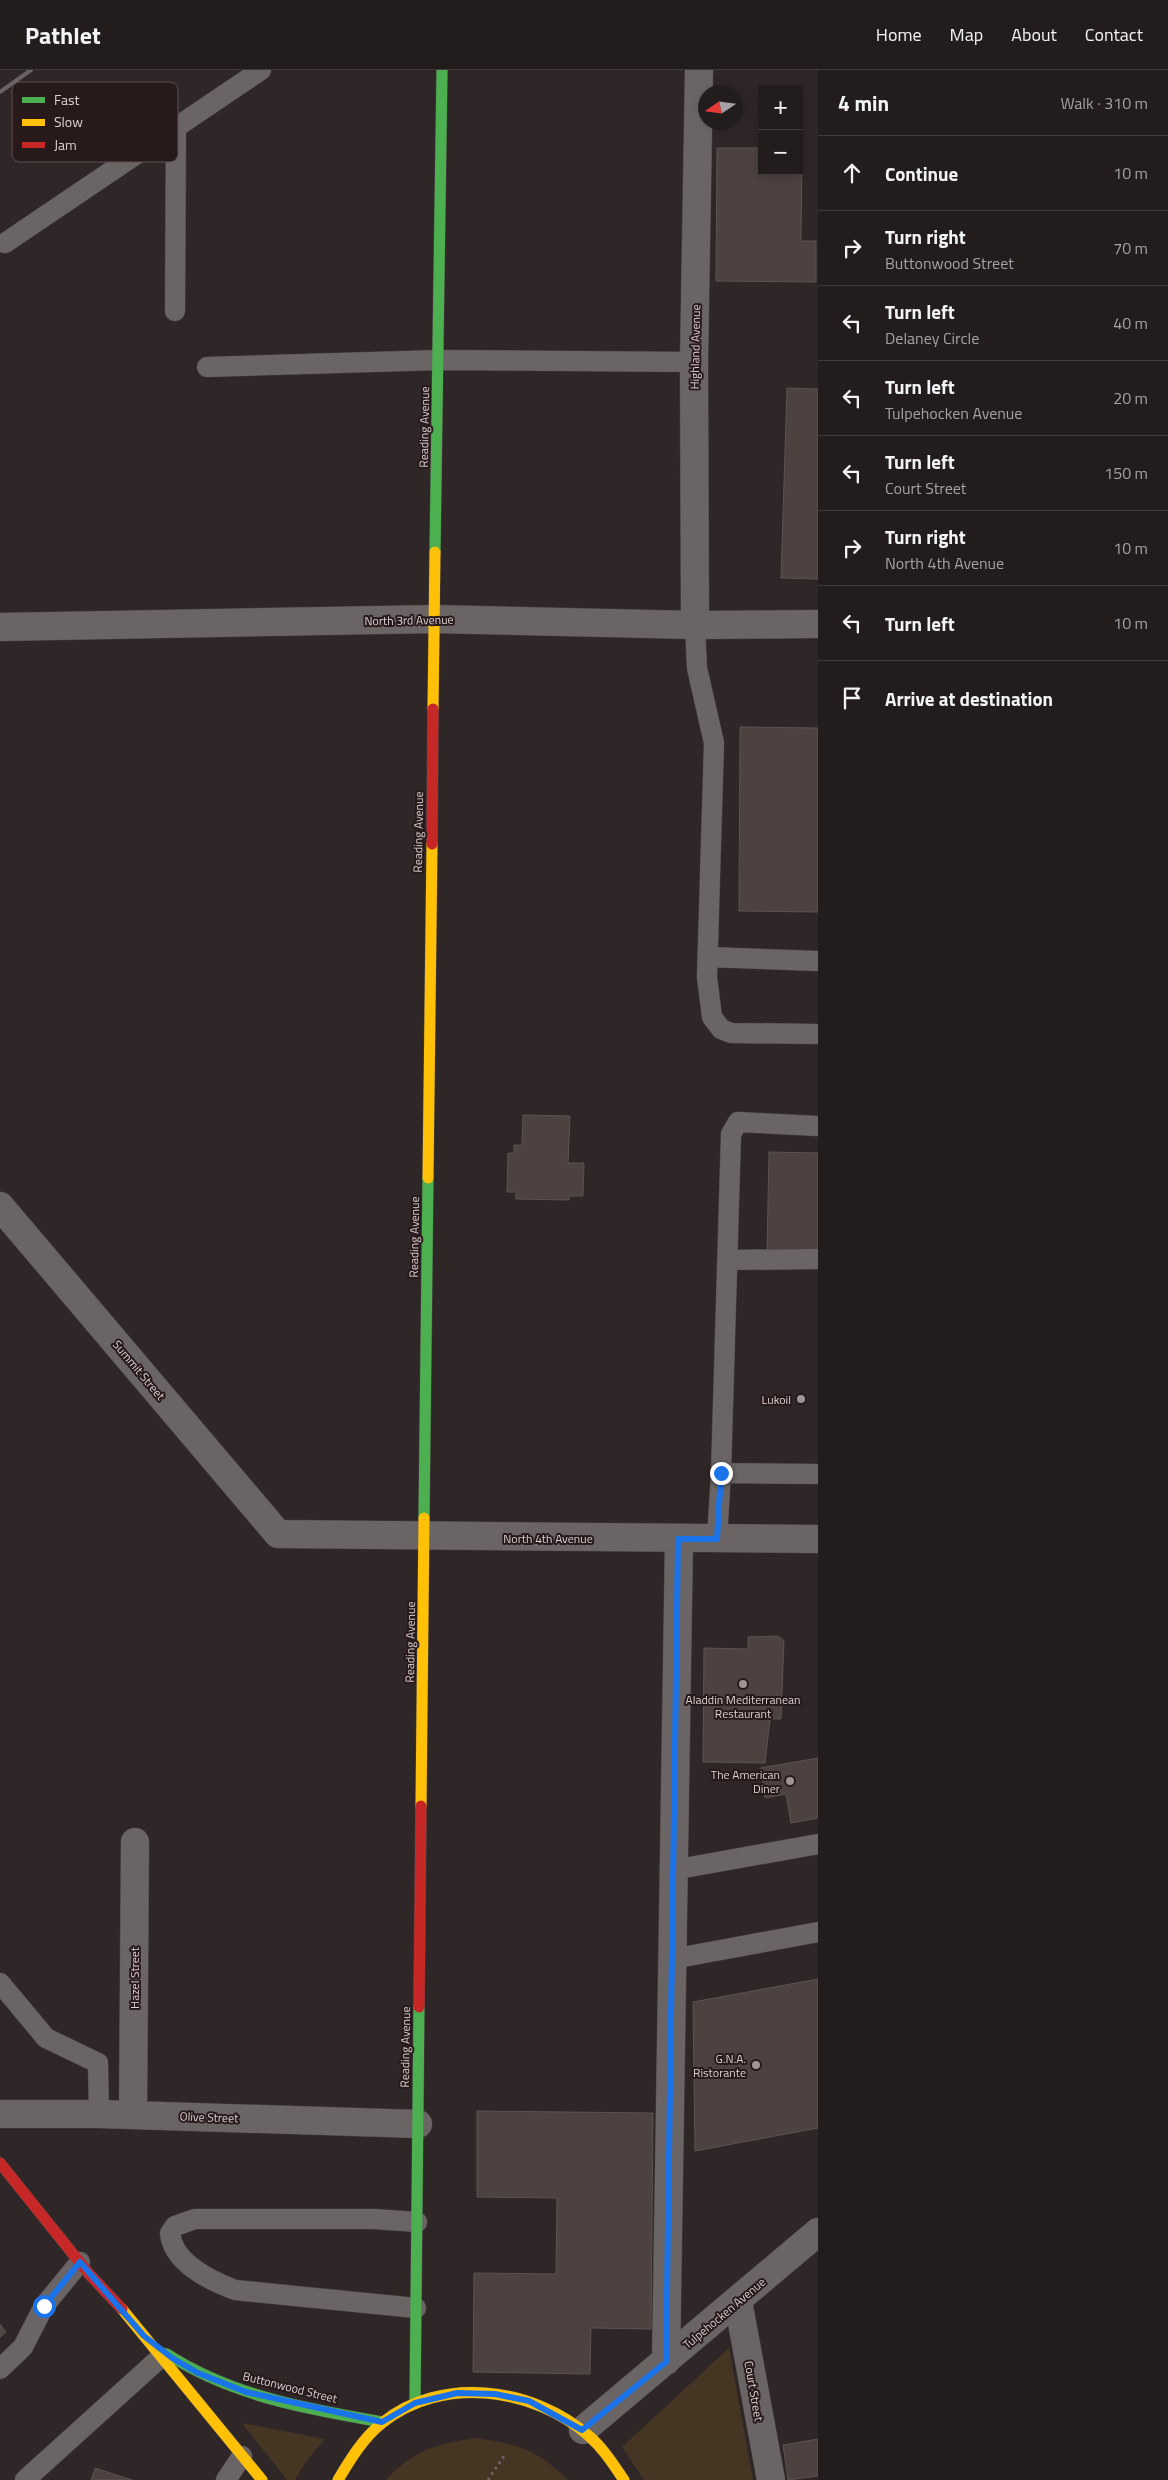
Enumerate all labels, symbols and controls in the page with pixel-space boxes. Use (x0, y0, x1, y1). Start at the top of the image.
text: Pathlet (25, 17, 101, 53)
text: Home (876, 21, 922, 48)
text: Map (950, 21, 983, 48)
text: About (1011, 21, 1057, 48)
text: Contact (1085, 21, 1143, 48)
legend (12, 82, 178, 162)
north arrow (698, 85, 743, 130)
map controls (758, 85, 803, 175)
button: + (758, 85, 803, 130)
text: 4 min (838, 87, 889, 119)
text: Fast (54, 89, 79, 110)
text: Walk · 310 m (1060, 91, 1148, 115)
text: Slow (54, 111, 83, 132)
button: − (758, 130, 803, 175)
text: Jam (54, 134, 77, 155)
icon: ahead (838, 159, 866, 187)
text: Continue (885, 159, 958, 188)
text: 10 m (1113, 161, 1148, 185)
text: Turn right (885, 222, 966, 251)
icon: right (838, 234, 866, 262)
text: 70 m (1113, 236, 1148, 260)
text: Buttonwood Street (885, 251, 1014, 275)
text: Turn left (885, 297, 955, 326)
street label: Highland Avenue (685, 304, 705, 390)
icon: left (838, 309, 866, 337)
text: 40 m (1113, 311, 1148, 335)
text: Delaney Circle (885, 326, 979, 350)
text: Turn left (885, 372, 955, 401)
icon: left (838, 384, 866, 412)
street label: Reading Avenue (414, 386, 434, 468)
text: 20 m (1113, 386, 1148, 410)
text: Tulpehocken Avenue (885, 401, 1022, 425)
text: Turn left (885, 447, 955, 476)
icon: left (838, 459, 866, 487)
text: 150 m (1104, 461, 1148, 485)
text: Court Street (885, 476, 966, 500)
text: Turn right (885, 522, 966, 551)
icon: right (838, 534, 866, 562)
text: 10 m (1113, 536, 1148, 560)
text: North 4th Avenue (885, 551, 1004, 575)
icon: left (838, 609, 866, 637)
text: Turn left (885, 609, 955, 638)
street label: North 3rd Avenue (364, 610, 454, 630)
text: 10 m (1113, 611, 1148, 635)
icon: arrive (838, 684, 866, 712)
text: Arrive at destination (885, 684, 1053, 713)
street label: Reading Avenue (408, 791, 428, 873)
street label: Reading Avenue (404, 1196, 424, 1278)
street label: Summit Street (108, 1336, 170, 1405)
place label: Lukoil (762, 1390, 791, 1409)
marker: Lukoil (795, 1393, 807, 1405)
route end (710, 1462, 733, 1485)
street label: North 4th Avenue (503, 1529, 593, 1548)
street label: Reading Avenue (400, 1601, 420, 1683)
marker: Aladdin Mediterranean Restaurant (737, 1678, 749, 1690)
place label: Aladdin Mediterranean Restaurant (686, 1690, 800, 1723)
place label: The American Diner (711, 1765, 780, 1798)
marker: The American Diner (784, 1775, 796, 1787)
street label: Hazel Street (125, 1946, 144, 2009)
street label: Reading Avenue (395, 2006, 415, 2088)
place label: G.N.A. Ristorante (693, 2049, 746, 2082)
marker: G.N.A. Ristorante (750, 2059, 762, 2071)
street label: Olive Street (179, 2106, 239, 2128)
street label: Tulpehocken Avenue (678, 2273, 770, 2353)
route start (33, 2295, 56, 2318)
street label: Court Street (739, 2359, 769, 2423)
street label: Buttonwood Street (241, 2366, 340, 2408)

